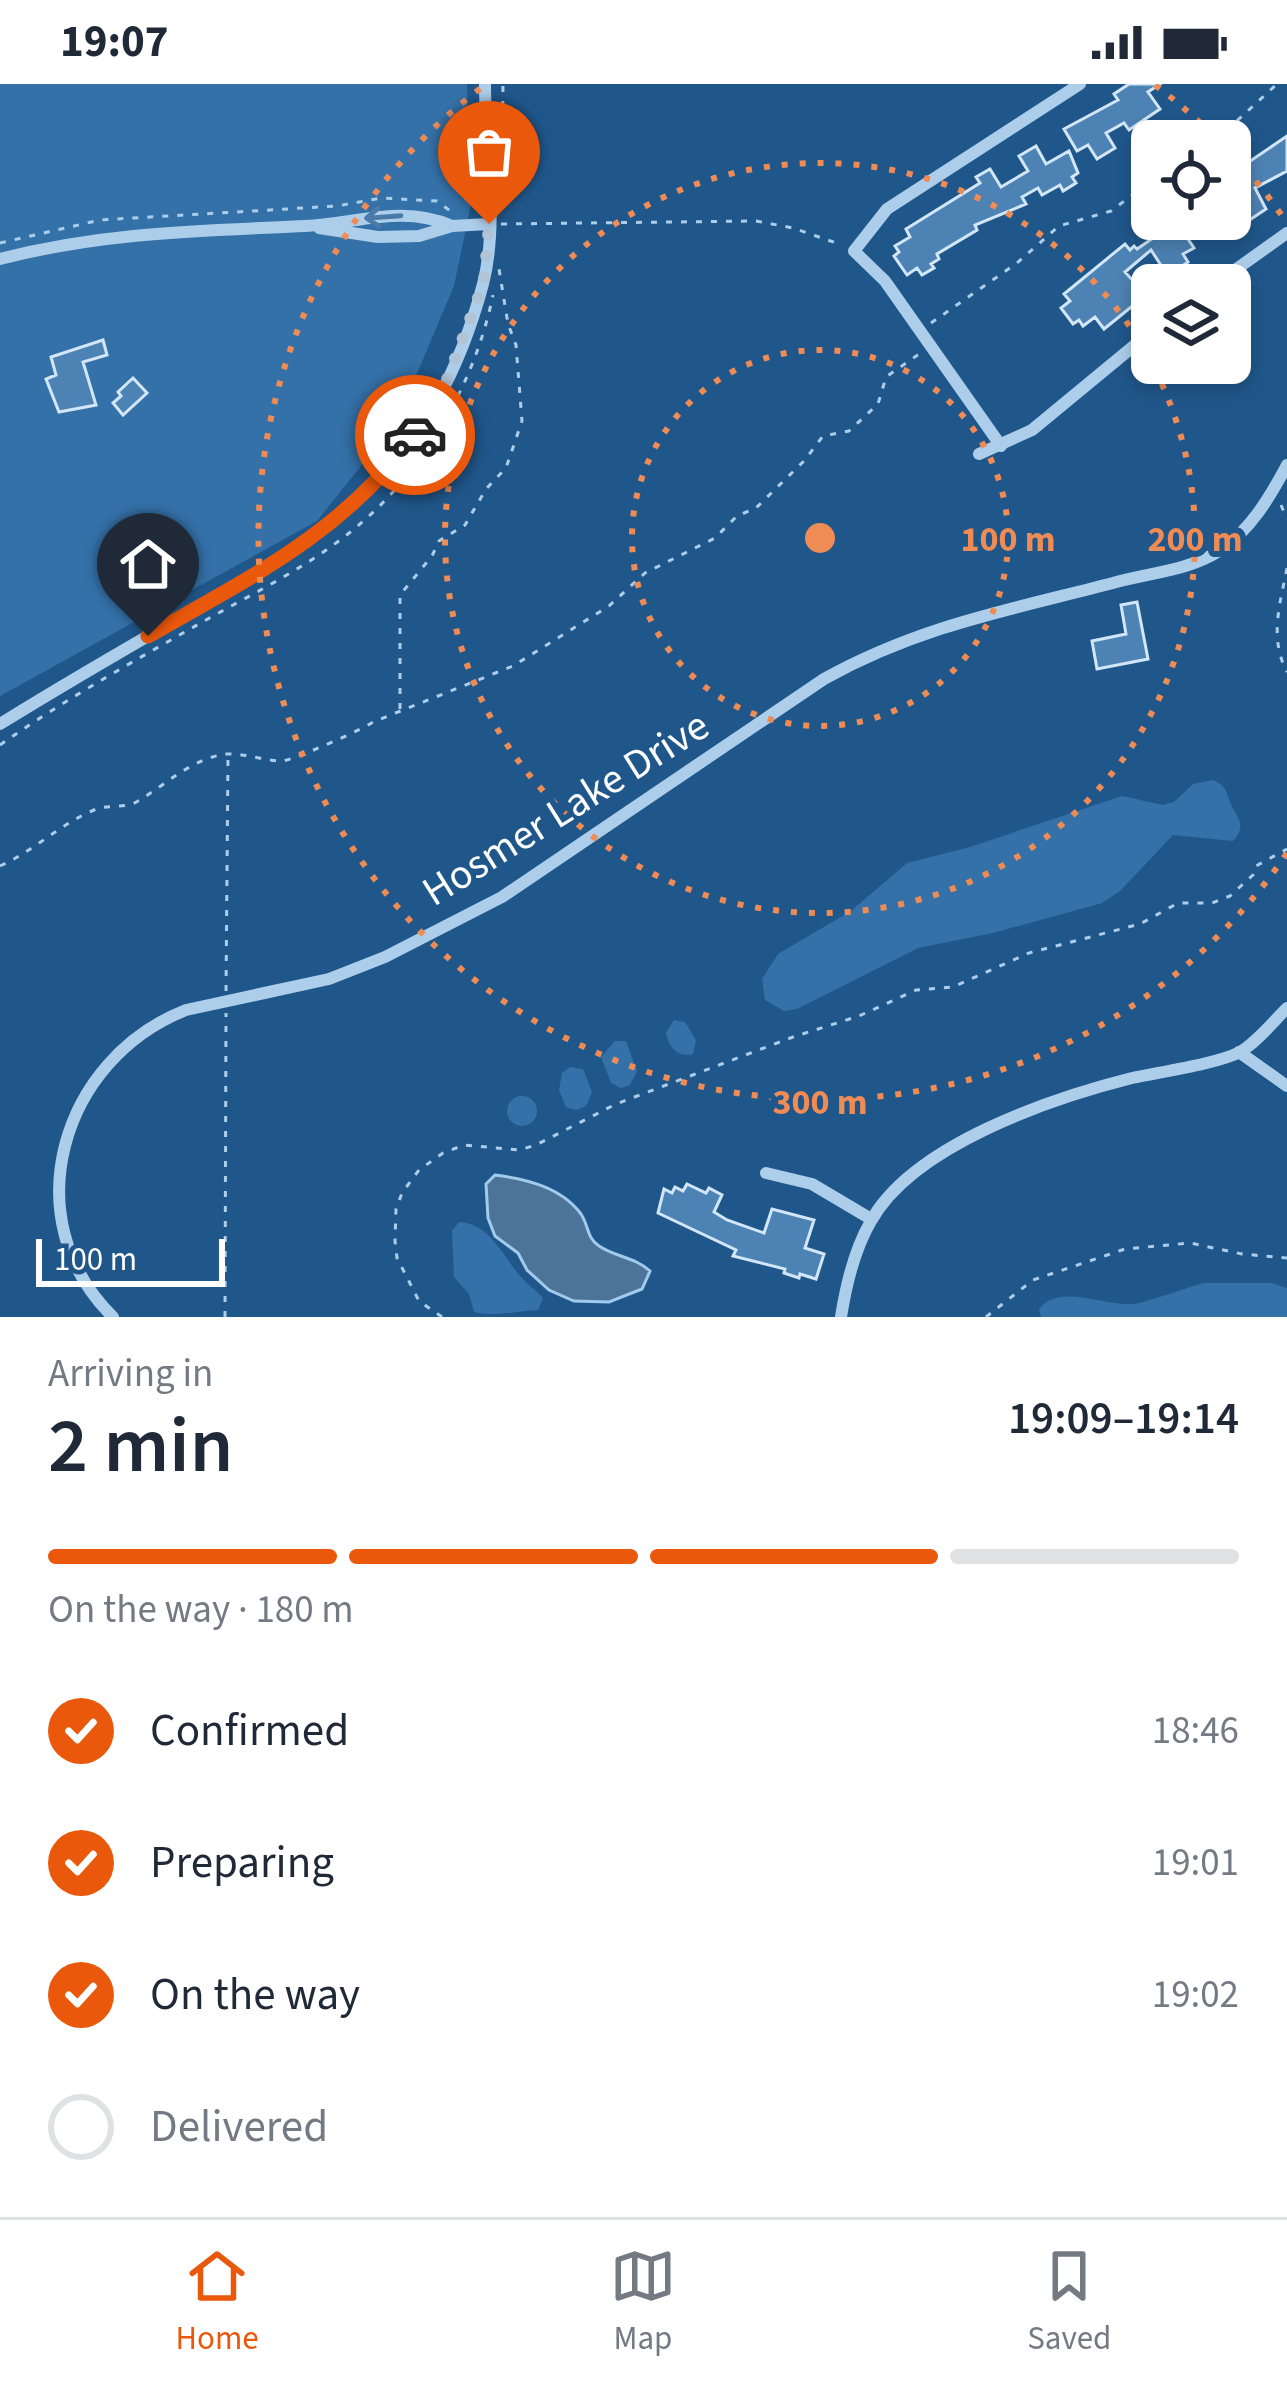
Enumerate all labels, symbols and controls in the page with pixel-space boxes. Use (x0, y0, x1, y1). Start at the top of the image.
text: 19:07 (60, 10, 169, 74)
pin (438, 101, 540, 224)
icon: bag (456, 119, 522, 185)
map controls (1131, 120, 1251, 384)
button: locate (1131, 120, 1251, 240)
one-way arrow (364, 206, 403, 229)
button: layers (1131, 264, 1251, 384)
courier (355, 375, 475, 495)
icon: car (382, 402, 448, 468)
pin (97, 513, 199, 636)
text: 100 m (960, 514, 1056, 565)
text: 200 m (1147, 514, 1243, 565)
centre of rings (799, 517, 841, 559)
icon: home (115, 531, 181, 597)
street label: Hosmer Lake Drive (411, 697, 721, 921)
text: 300 m (772, 1077, 868, 1128)
scale bar (36, 1233, 225, 1286)
text: 100 m (54, 1236, 137, 1283)
text: Arriving in (48, 1346, 213, 1402)
text: 19:09–19:14 (1008, 1387, 1239, 1451)
text: 2 min (48, 1391, 233, 1502)
text: On the way · 180 m (48, 1582, 354, 1638)
icon: check (48, 1698, 114, 1764)
text: Confirmed (150, 1699, 349, 1763)
text: 18:46 (1152, 1703, 1239, 1759)
icon: check (48, 1830, 114, 1896)
text: Preparing (150, 1831, 334, 1895)
text: 19:01 (1152, 1835, 1239, 1891)
icon: check (48, 1962, 114, 2028)
text: On the way (150, 1963, 360, 2027)
text: 19:02 (1152, 1967, 1239, 2023)
text: Delivered (150, 2095, 328, 2159)
tab: Home (176, 2243, 259, 2362)
tab: Map (610, 2243, 676, 2362)
tab: Saved (1027, 2243, 1111, 2362)

